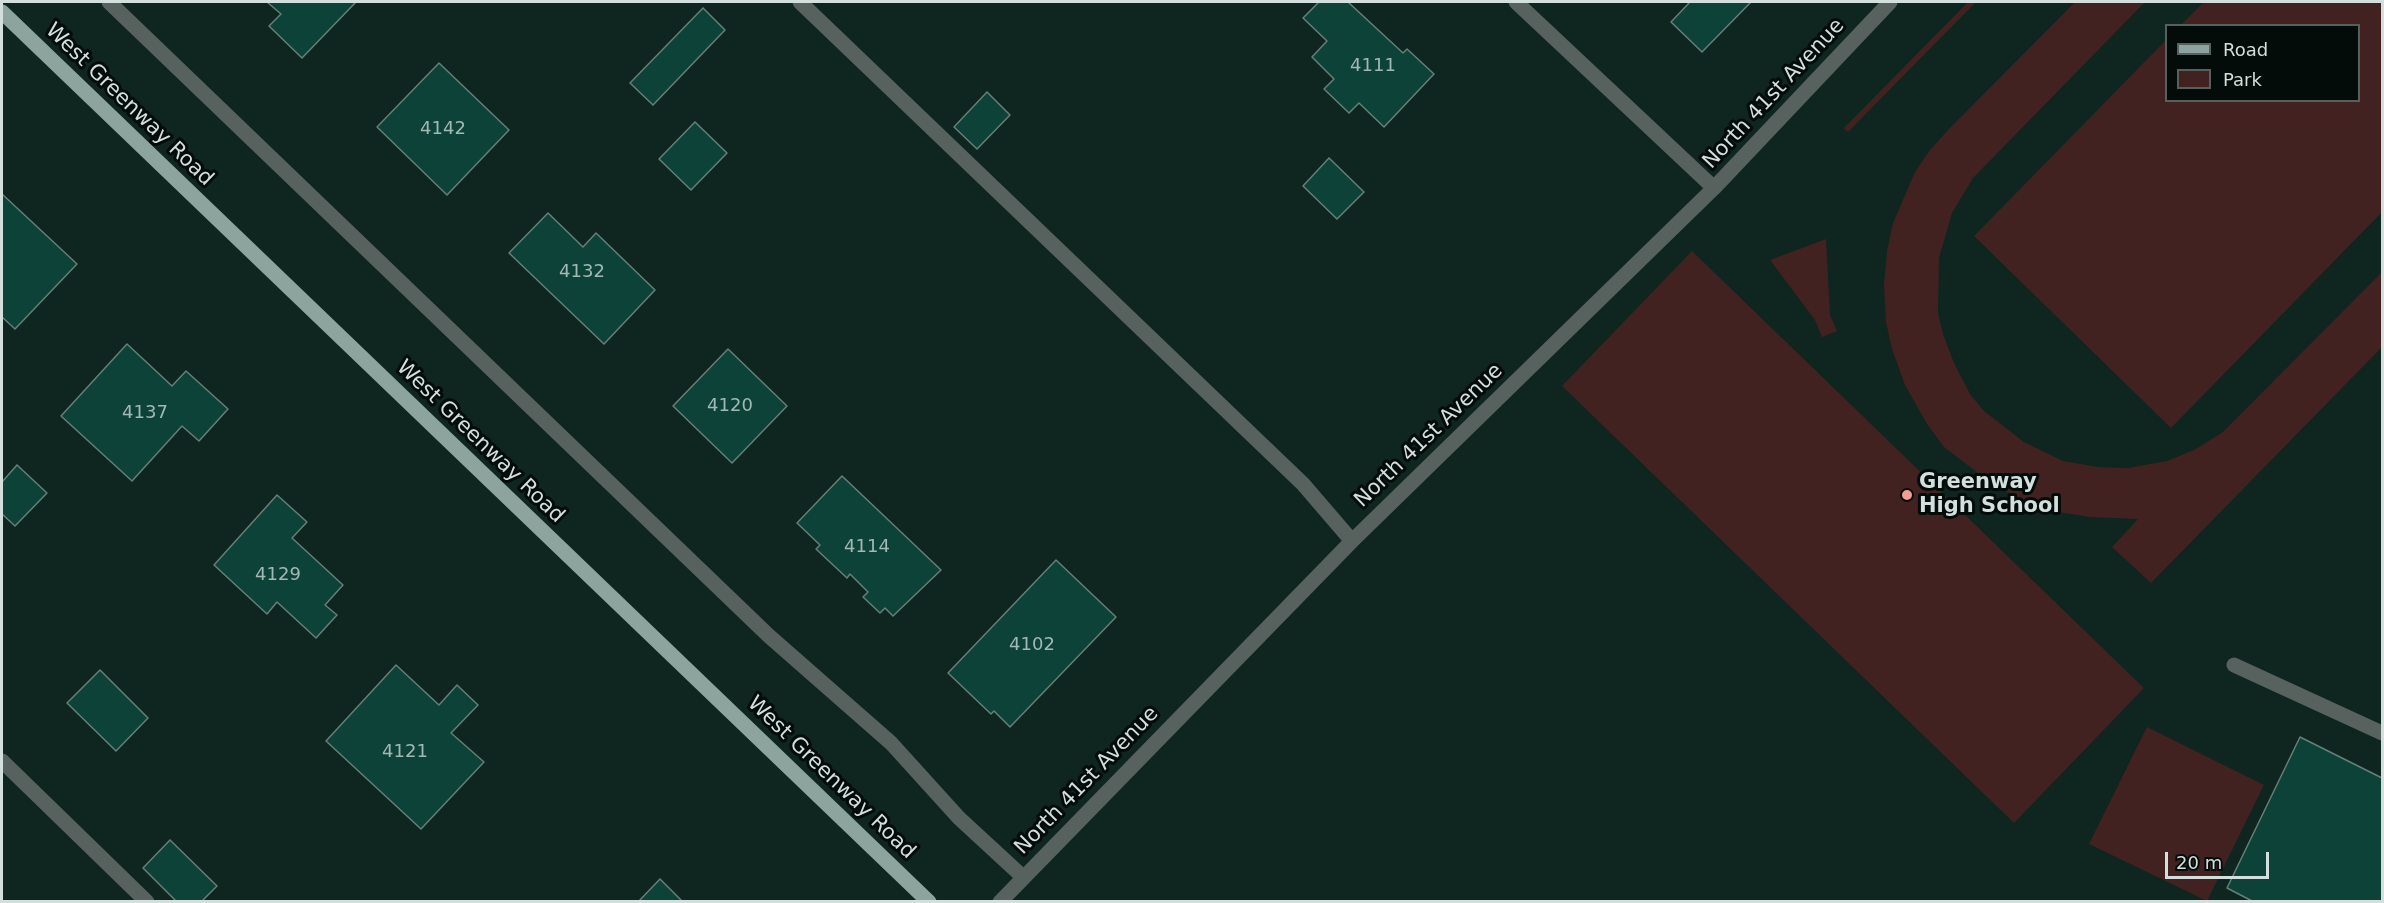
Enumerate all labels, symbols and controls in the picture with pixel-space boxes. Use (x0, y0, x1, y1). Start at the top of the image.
street label: North 41st Avenue (1698, 14, 1850, 174)
street label: West Greenway Road (40, 18, 218, 192)
legend (2165, 24, 2360, 102)
text: Road (2223, 39, 2268, 60)
house number: 4111 (1350, 55, 1396, 77)
text: Park (2223, 69, 2262, 90)
house number: 4142 (420, 118, 466, 140)
house number: 4132 (559, 261, 605, 283)
street label: West Greenway Road (391, 355, 569, 529)
street label: North 41st Avenue (1350, 359, 1508, 513)
house number: 4120 (707, 395, 753, 417)
house number: 4137 (122, 402, 168, 424)
place label: Greenway High School (1919, 470, 2060, 520)
marker: Greenway High School (1900, 488, 1914, 502)
house number: 4114 (844, 536, 890, 558)
house number: 4129 (255, 564, 301, 586)
house number: 4102 (1009, 634, 1055, 656)
street label: West Greenway Road (742, 691, 920, 865)
street label: North 41st Avenue (1010, 702, 1164, 860)
house number: 4121 (382, 741, 428, 763)
scale bar (2168, 840, 2272, 878)
text: 20 m (2176, 852, 2222, 873)

